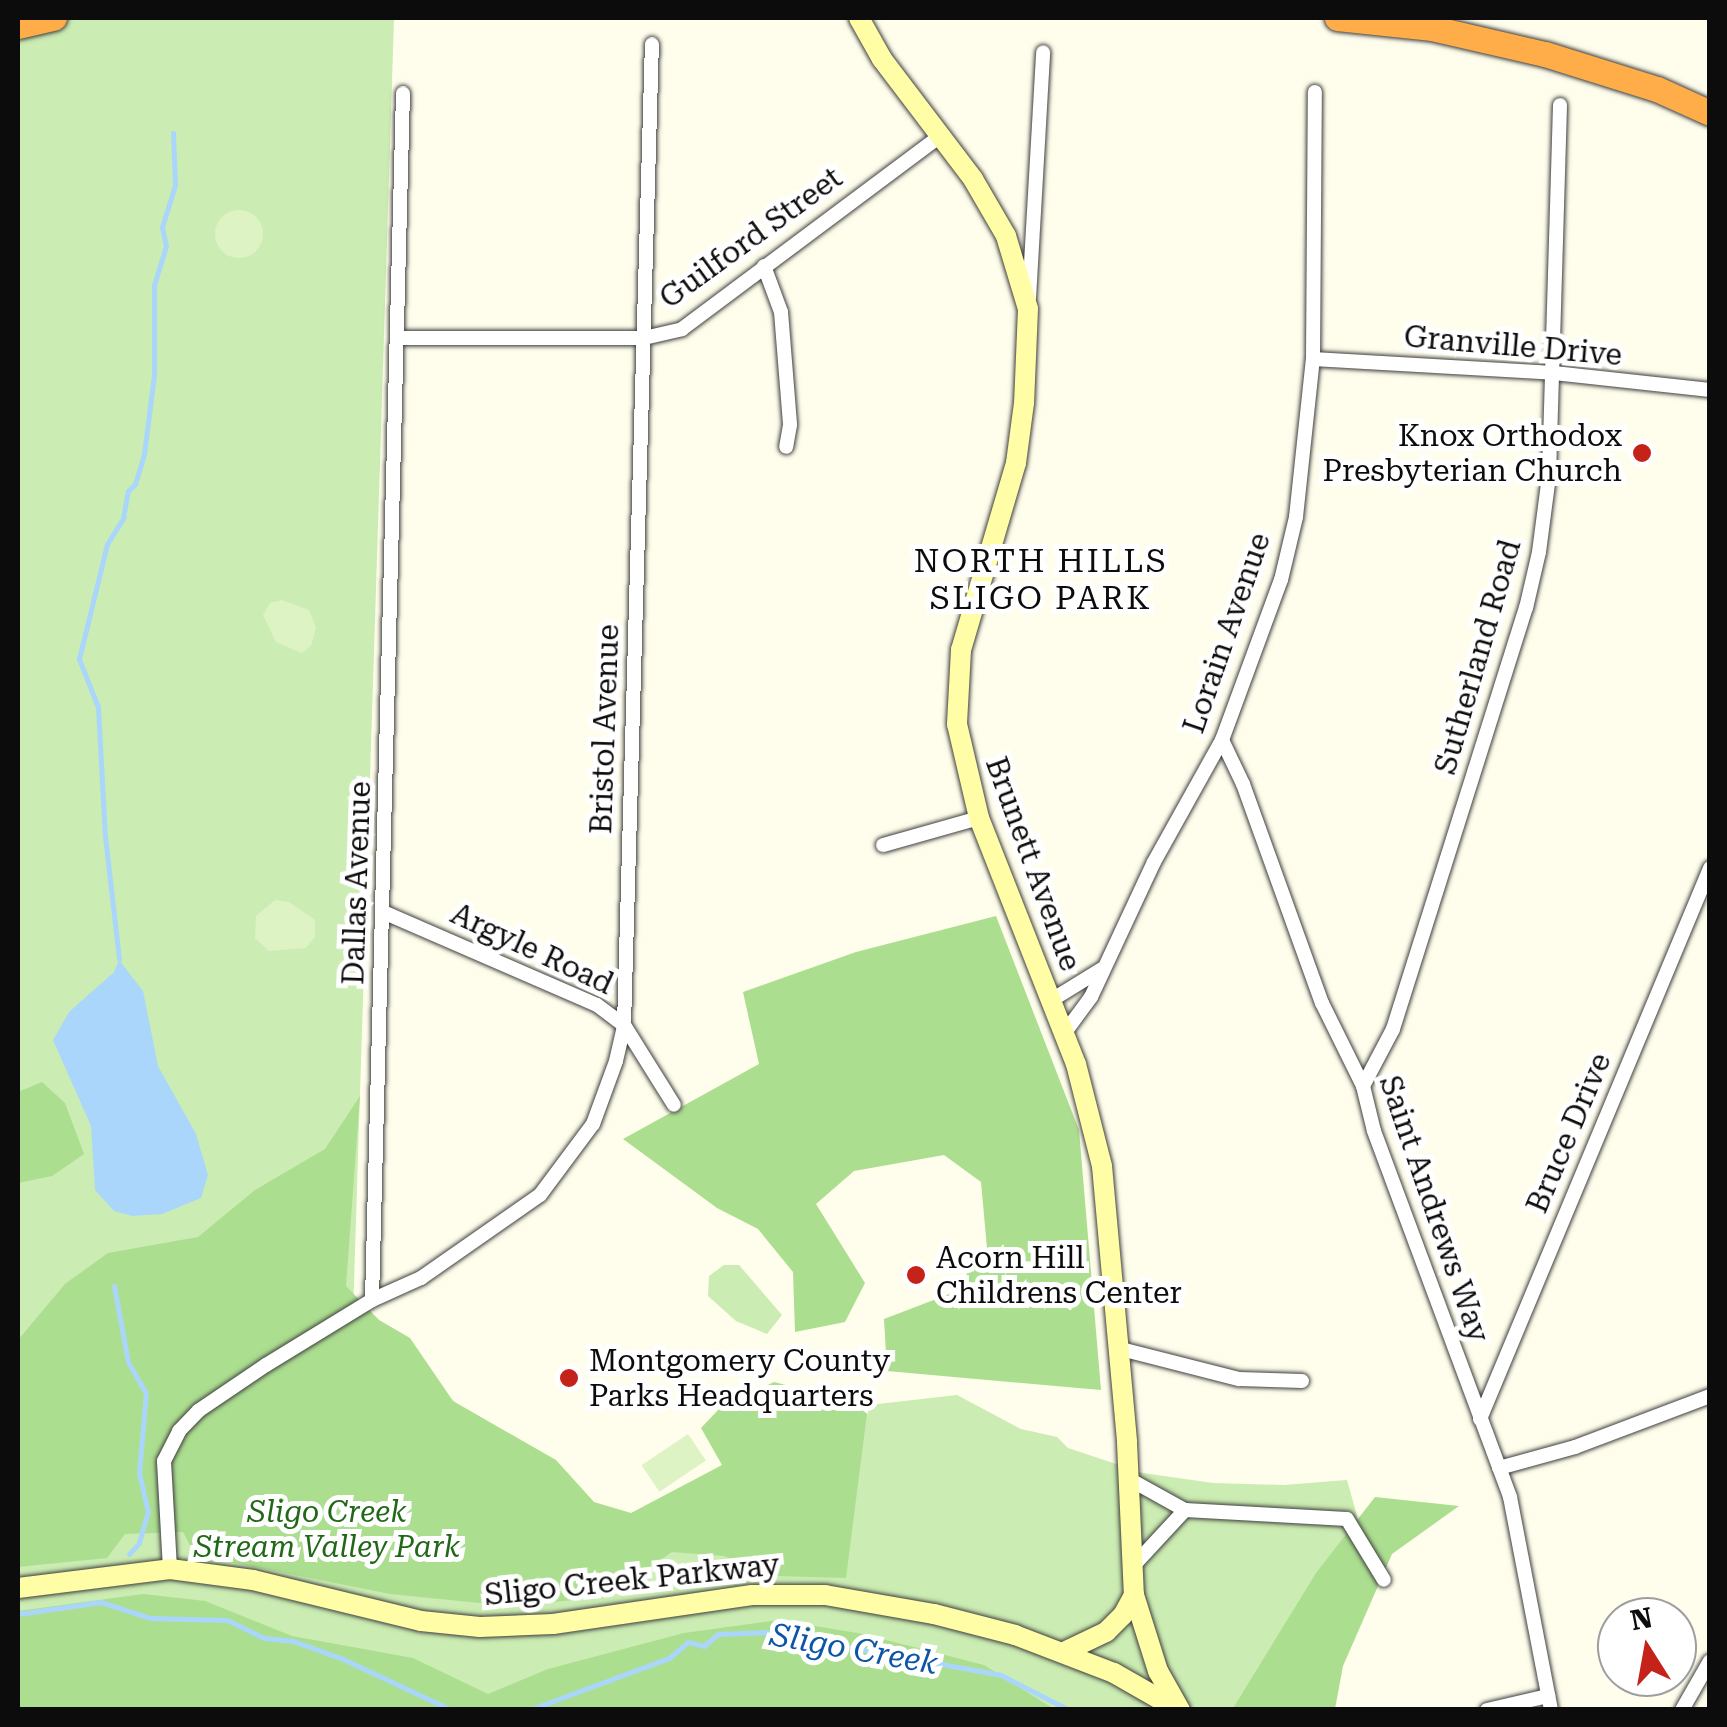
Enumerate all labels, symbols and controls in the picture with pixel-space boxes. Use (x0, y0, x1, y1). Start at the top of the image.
street label: Guilford Street (653, 160, 849, 316)
street label: Granville Drive (1402, 319, 1624, 373)
place label: Knox Orthodox Presbyterian Church (1323, 418, 1622, 488)
marker: Knox Orthodox Presbyterian Church (1631, 442, 1653, 464)
street label: Lorain Avenue (1176, 528, 1278, 738)
street label: Sutherland Road (1427, 536, 1529, 778)
district label: NORTH HILLS SLIGO PARK (914, 543, 1168, 618)
street label: Bristol Avenue (583, 623, 627, 835)
street label: Brunett Avenue (978, 752, 1088, 976)
street label: Dallas Avenue (335, 781, 379, 985)
street label: Argyle Road (445, 896, 619, 1002)
street label: Bruce Drive (1519, 1048, 1619, 1218)
street label: Saint Andrews Way (1371, 1071, 1497, 1347)
place label: Acorn Hill Childrens Center (936, 1240, 1182, 1310)
marker: Acorn Hill Childrens Center (905, 1264, 927, 1286)
place label: Montgomery County Parks Headquarters (589, 1343, 890, 1414)
marker: Montgomery County Parks Headquarters (558, 1367, 580, 1389)
park label: Sligo Creek Stream Valley Park (194, 1494, 460, 1564)
street label: Sligo Creek Parkway (483, 1547, 781, 1613)
north arrow (1597, 1597, 1697, 1697)
text: N (1628, 1601, 1655, 1637)
water label: Sligo Creek (767, 1615, 941, 1683)

